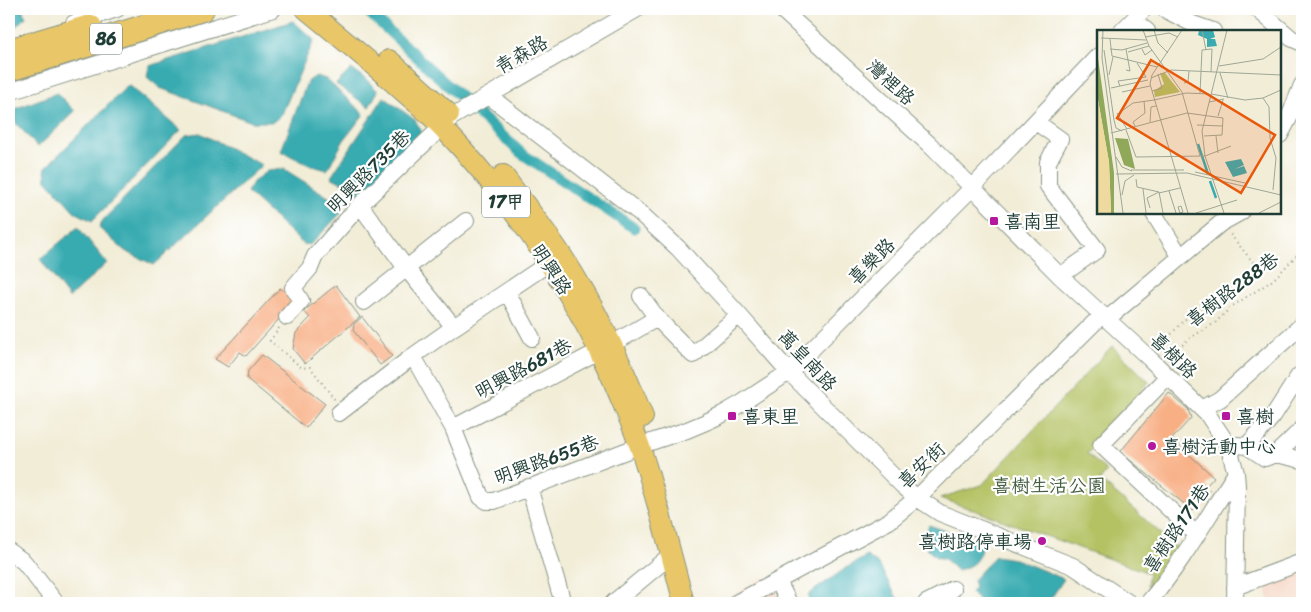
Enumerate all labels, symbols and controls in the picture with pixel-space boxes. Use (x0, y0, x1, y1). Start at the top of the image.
road number: 86 (90, 23, 122, 54)
street label: 青森路 (488, 26, 554, 83)
inset map (1097, 30, 1281, 214)
street label: 灣裡路 (858, 51, 923, 114)
street label: 明興路735巷 (318, 121, 419, 222)
road number: 17甲 (482, 186, 530, 218)
place label: 喜南里 (1004, 205, 1061, 238)
marker: 喜南里 (988, 215, 1000, 227)
street label: 喜樂路 (840, 230, 903, 293)
street label: 明興路 (522, 236, 581, 302)
street label: 喜樹路288巷 (1178, 243, 1286, 336)
street label: 萬皇南路 (770, 321, 846, 399)
street label: 喜樹路 (1142, 324, 1206, 387)
street label: 明興路681巷 (469, 329, 578, 408)
place label: 喜東里 (742, 400, 799, 433)
place label: 喜樹 (1236, 400, 1274, 433)
marker: 喜東里 (726, 410, 738, 422)
marker: 喜樹 (1220, 410, 1232, 422)
street label: 明興路655巷 (489, 425, 604, 494)
place label: 喜樹活動中心 (1162, 430, 1276, 463)
street label: 喜安街 (889, 434, 953, 497)
marker: 喜樹活動中心 (1146, 440, 1158, 452)
park label: 喜樹生活公園 (992, 469, 1106, 502)
street label: 喜樹路171巷 (1134, 476, 1219, 580)
place label: 喜樹路停車場 (918, 525, 1032, 558)
marker: 喜樹路停車場 (1036, 535, 1048, 547)

